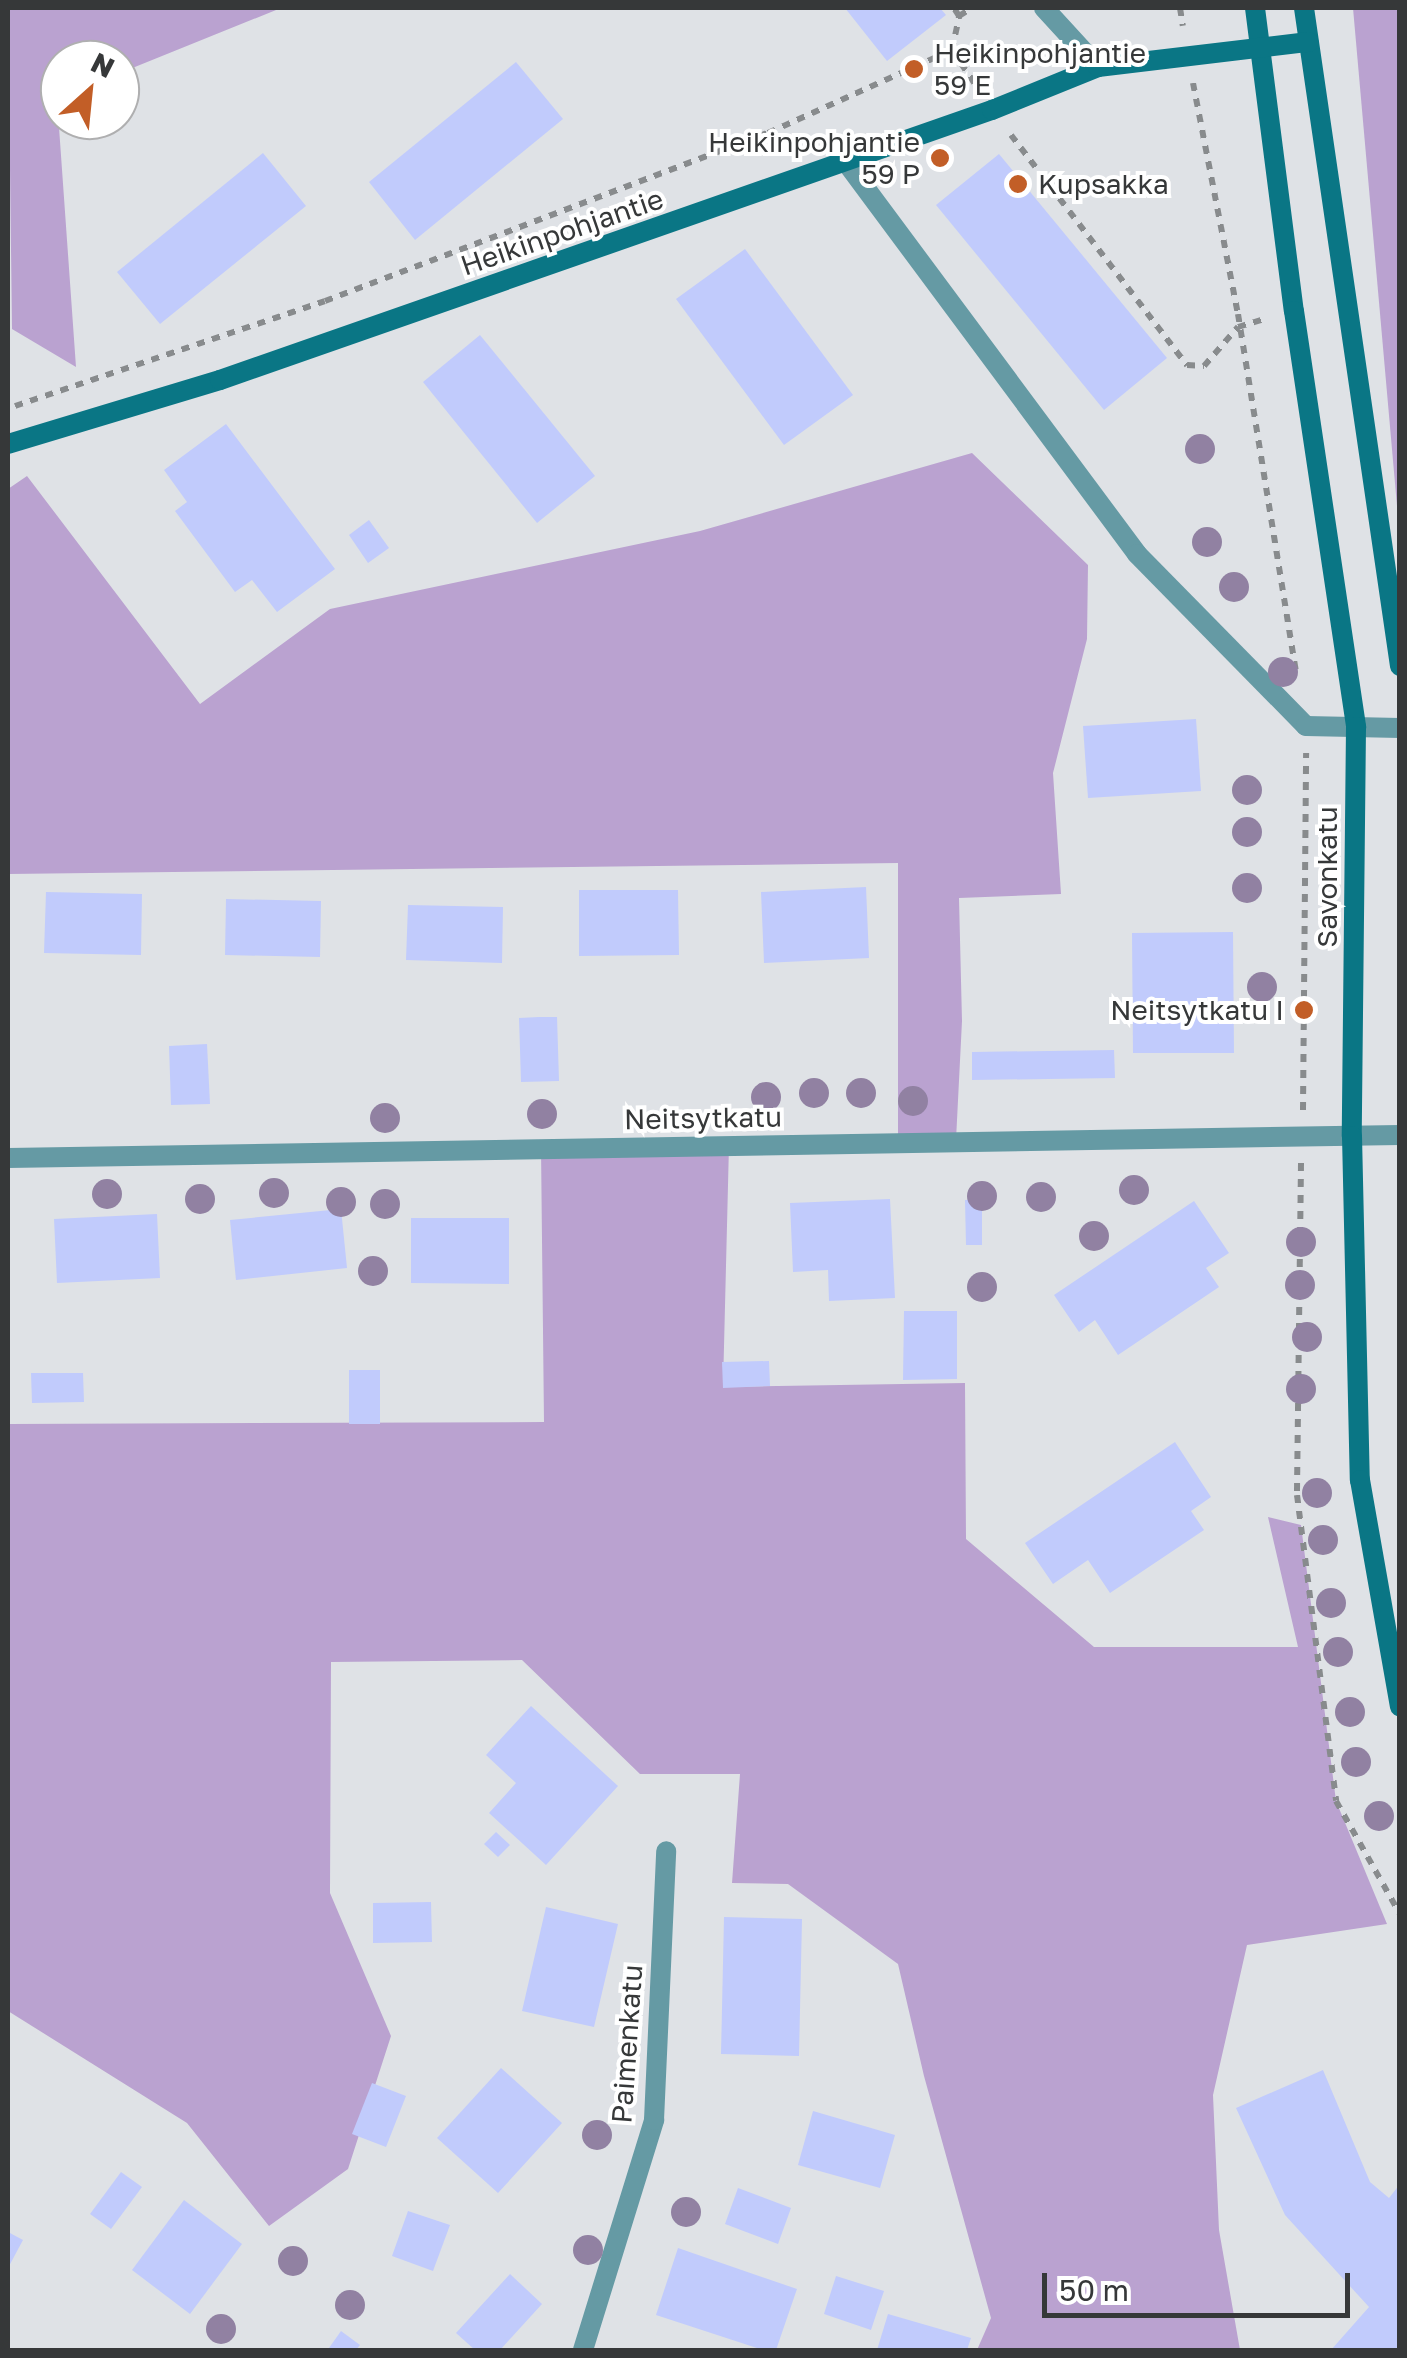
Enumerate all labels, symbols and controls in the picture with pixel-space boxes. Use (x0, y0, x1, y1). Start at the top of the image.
place label: Heikinpohjantie 59 E (934, 36, 1146, 102)
north arrow (40, 40, 140, 140)
text: N (86, 45, 120, 84)
marker: Heikinpohjantie 59 E (903, 58, 925, 80)
place label: Heikinpohjantie 59 P (708, 125, 920, 191)
marker: Heikinpohjantie 59 P (929, 147, 951, 169)
place label: Kupsakka (1038, 167, 1169, 201)
marker: Kupsakka (1007, 173, 1029, 195)
street label: Heikinpohjantie (456, 182, 668, 282)
street label: Savonkatu (1310, 806, 1344, 948)
place label: Neitsytkatu I (1110, 993, 1284, 1027)
marker: Neitsytkatu I (1293, 999, 1315, 1021)
street label: Neitsytkatu (624, 1100, 782, 1136)
street label: Paimenkatu (605, 1964, 649, 2124)
scale bar (1047, 2253, 1354, 2315)
text: 50 m (1059, 2272, 1129, 2308)

